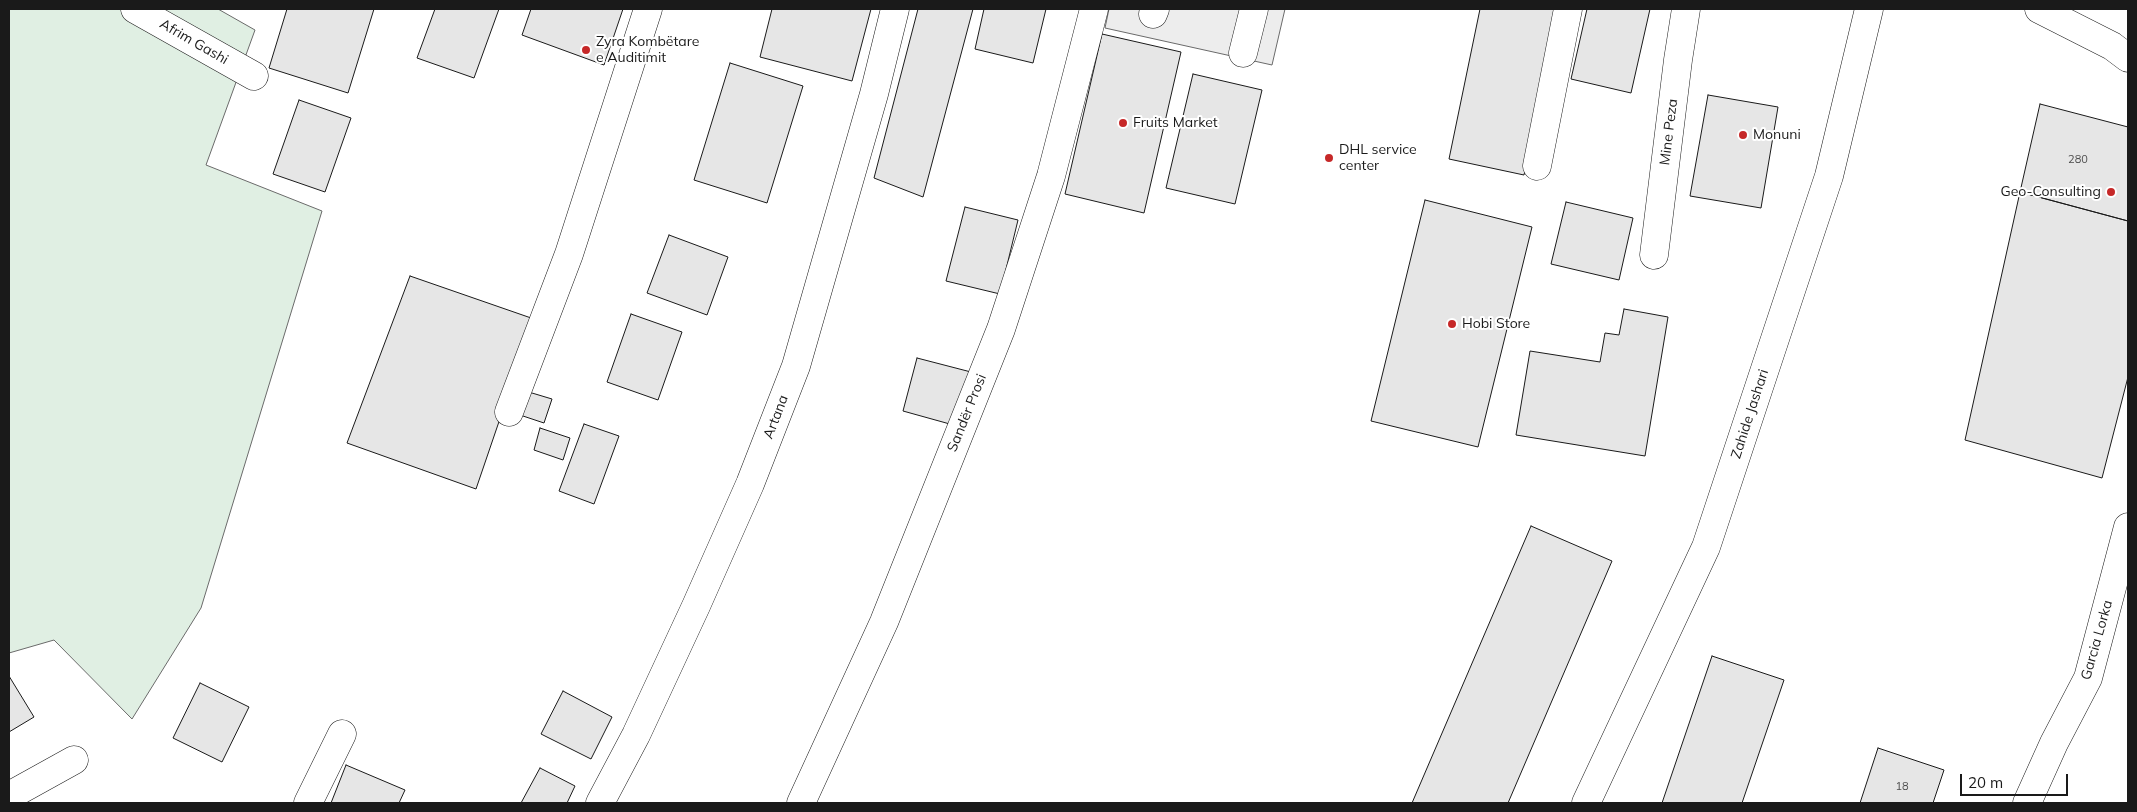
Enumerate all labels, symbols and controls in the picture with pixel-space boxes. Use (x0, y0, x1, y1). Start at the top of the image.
street label: Afrim Gashi (157, 16, 231, 68)
place label: Zyra Kombëtare e Auditimit (596, 34, 699, 66)
marker: Zyra Kombëtare e Auditimit (580, 44, 592, 56)
street label: Mine Peza (1657, 98, 1681, 166)
place label: Fruits Market (1133, 115, 1218, 131)
marker: Fruits Market (1117, 117, 1129, 129)
place label: Monuni (1753, 127, 1801, 143)
marker: Monuni (1737, 129, 1749, 141)
place label: DHL service center (1339, 142, 1417, 174)
marker: DHL service center (1323, 152, 1335, 164)
house number: 280 (2068, 153, 2088, 167)
place label: Geo-Consulting (2000, 184, 2101, 200)
marker: Geo-Consulting (2105, 186, 2117, 198)
place label: Hobi Store (1462, 316, 1530, 332)
marker: Hobi Store (1446, 318, 1458, 330)
street label: Zahide Jashari (1728, 367, 1772, 461)
street label: Sandër Prosi (944, 372, 990, 454)
street label: Artana (760, 393, 792, 441)
street label: Garcia Lorka (2078, 598, 2116, 682)
scale bar (1962, 764, 2070, 796)
text: 20 m (1968, 773, 2003, 792)
house number: 18 (1895, 780, 1909, 794)

